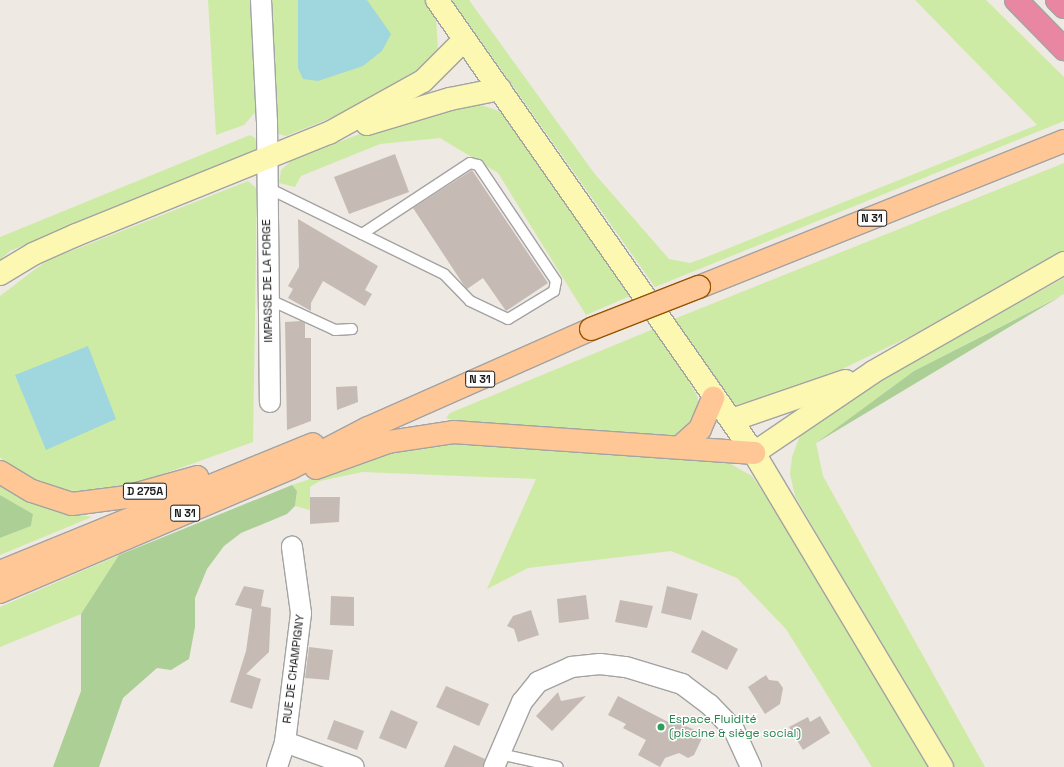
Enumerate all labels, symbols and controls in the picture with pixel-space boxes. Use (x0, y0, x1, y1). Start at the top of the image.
road number: N 31 (857, 209, 887, 227)
street label: IMPASSE DE LA FORGE (260, 219, 276, 343)
road number: N 31 (465, 370, 495, 388)
road number: D 275A (122, 482, 168, 500)
road number: N 31 (170, 504, 200, 522)
street label: RUE DE CHAMPIGNY (280, 614, 308, 724)
place label: Espace Fluidité (piscine & siège social) (669, 713, 801, 741)
marker: Espace Fluidité (piscine & siège social) (656, 722, 666, 732)

